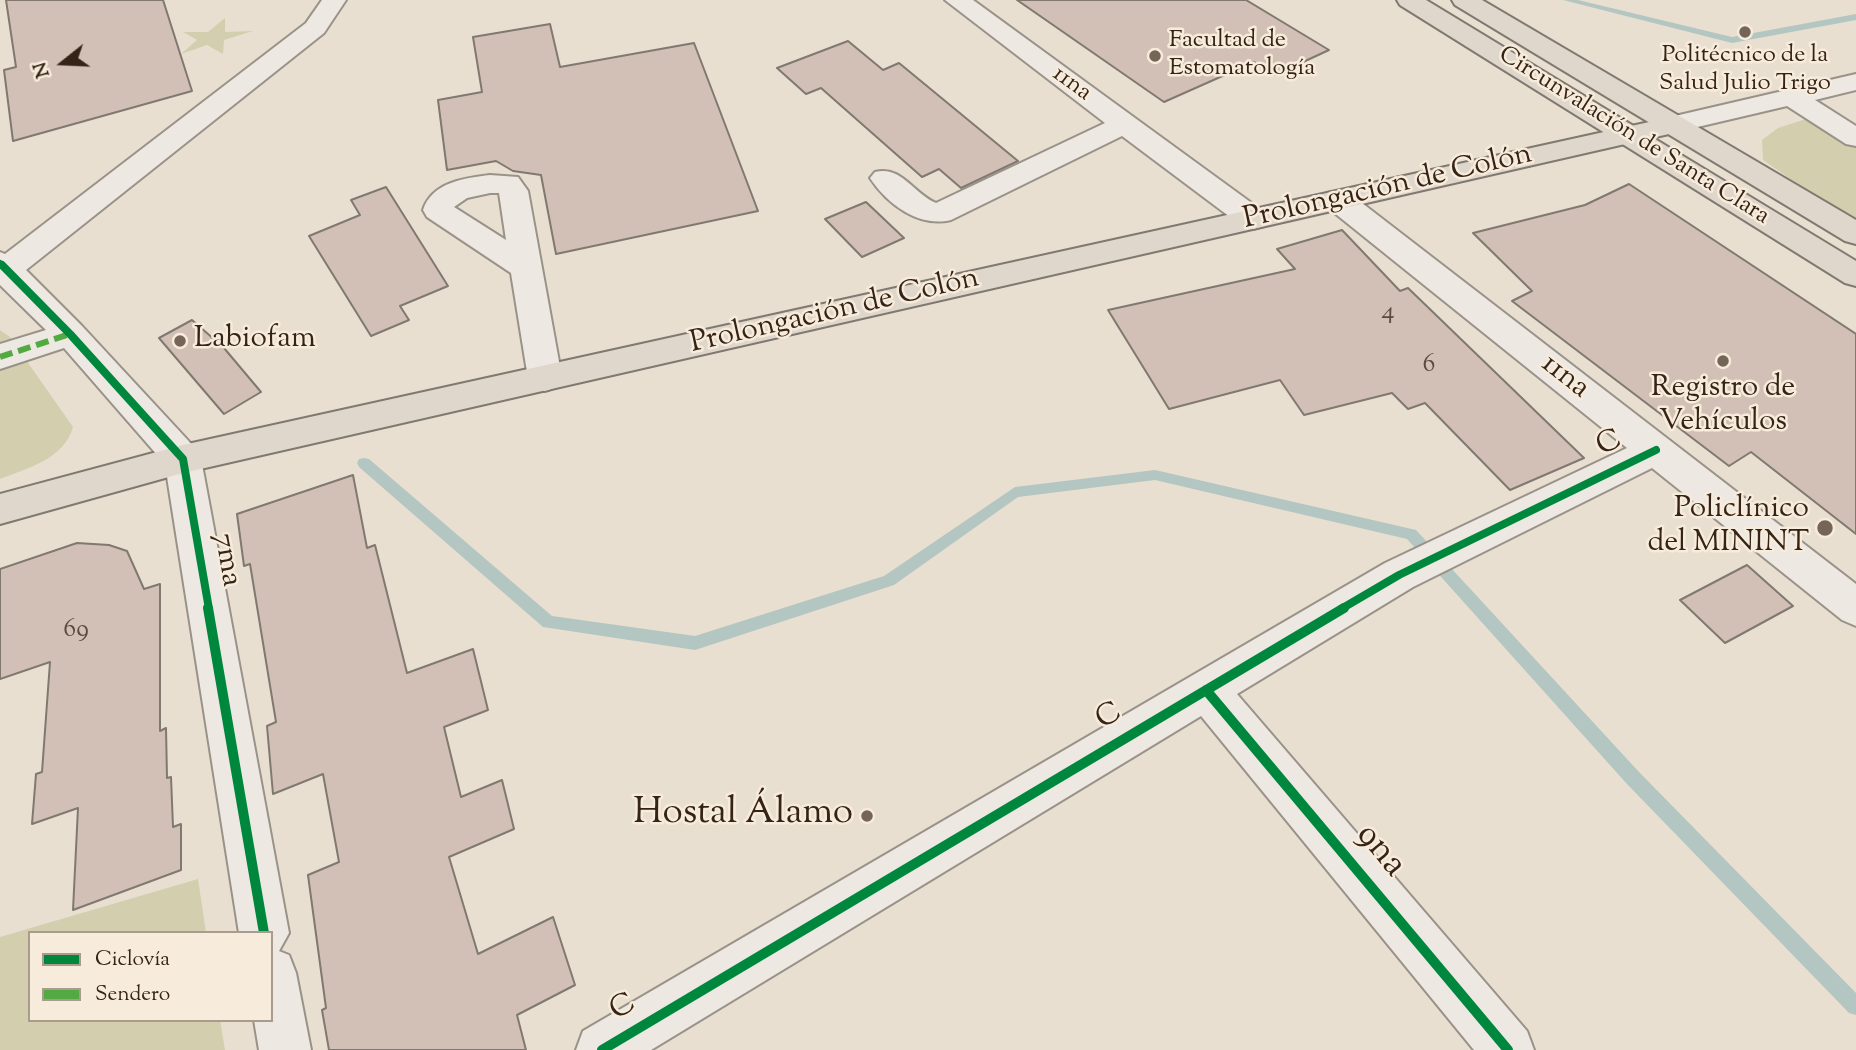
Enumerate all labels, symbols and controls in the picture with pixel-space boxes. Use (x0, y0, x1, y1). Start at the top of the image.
marker: Politécnico de la Salud Julio Trigo (1737, 24, 1753, 40)
north arrow (28, 28, 98, 98)
place label: Facultad de Estomatología (1169, 28, 1315, 84)
street label: Circunvalación de Santa Clara (1492, 42, 1774, 232)
place label: Politécnico de la Salud Julio Trigo (1659, 43, 1831, 99)
marker: Facultad de Estomatología (1147, 48, 1163, 64)
text: N (27, 58, 58, 81)
street label: 11na (1046, 61, 1096, 109)
street label: Prolongación de Colón (1240, 138, 1536, 240)
street label: Prolongación de Colón (687, 262, 983, 364)
house number: 4 (1381, 298, 1395, 330)
place label: Labiofam (194, 323, 316, 359)
marker: Labiofam (172, 333, 188, 349)
street label: 11na (1532, 348, 1596, 408)
house number: 6 (1423, 351, 1435, 383)
marker: Registro de Vehículos (1715, 353, 1731, 369)
place label: Registro de Vehículos (1651, 372, 1795, 442)
street label: C (1591, 424, 1629, 466)
place label: Policlínico del MININT (1648, 493, 1809, 564)
marker: Policlínico del MININT (1815, 518, 1835, 538)
street label: 7ma (203, 530, 247, 590)
house number: 69 (63, 616, 89, 648)
street label: C (1090, 696, 1130, 740)
place label: Hostal Álamo (633, 794, 853, 838)
marker: Hostal Álamo (859, 808, 875, 824)
street label: 9na (1344, 816, 1414, 888)
legend (28, 931, 273, 1022)
text: Ciclovía (95, 945, 170, 975)
text: Sendero (95, 980, 170, 1010)
street label: C (604, 987, 644, 1031)

